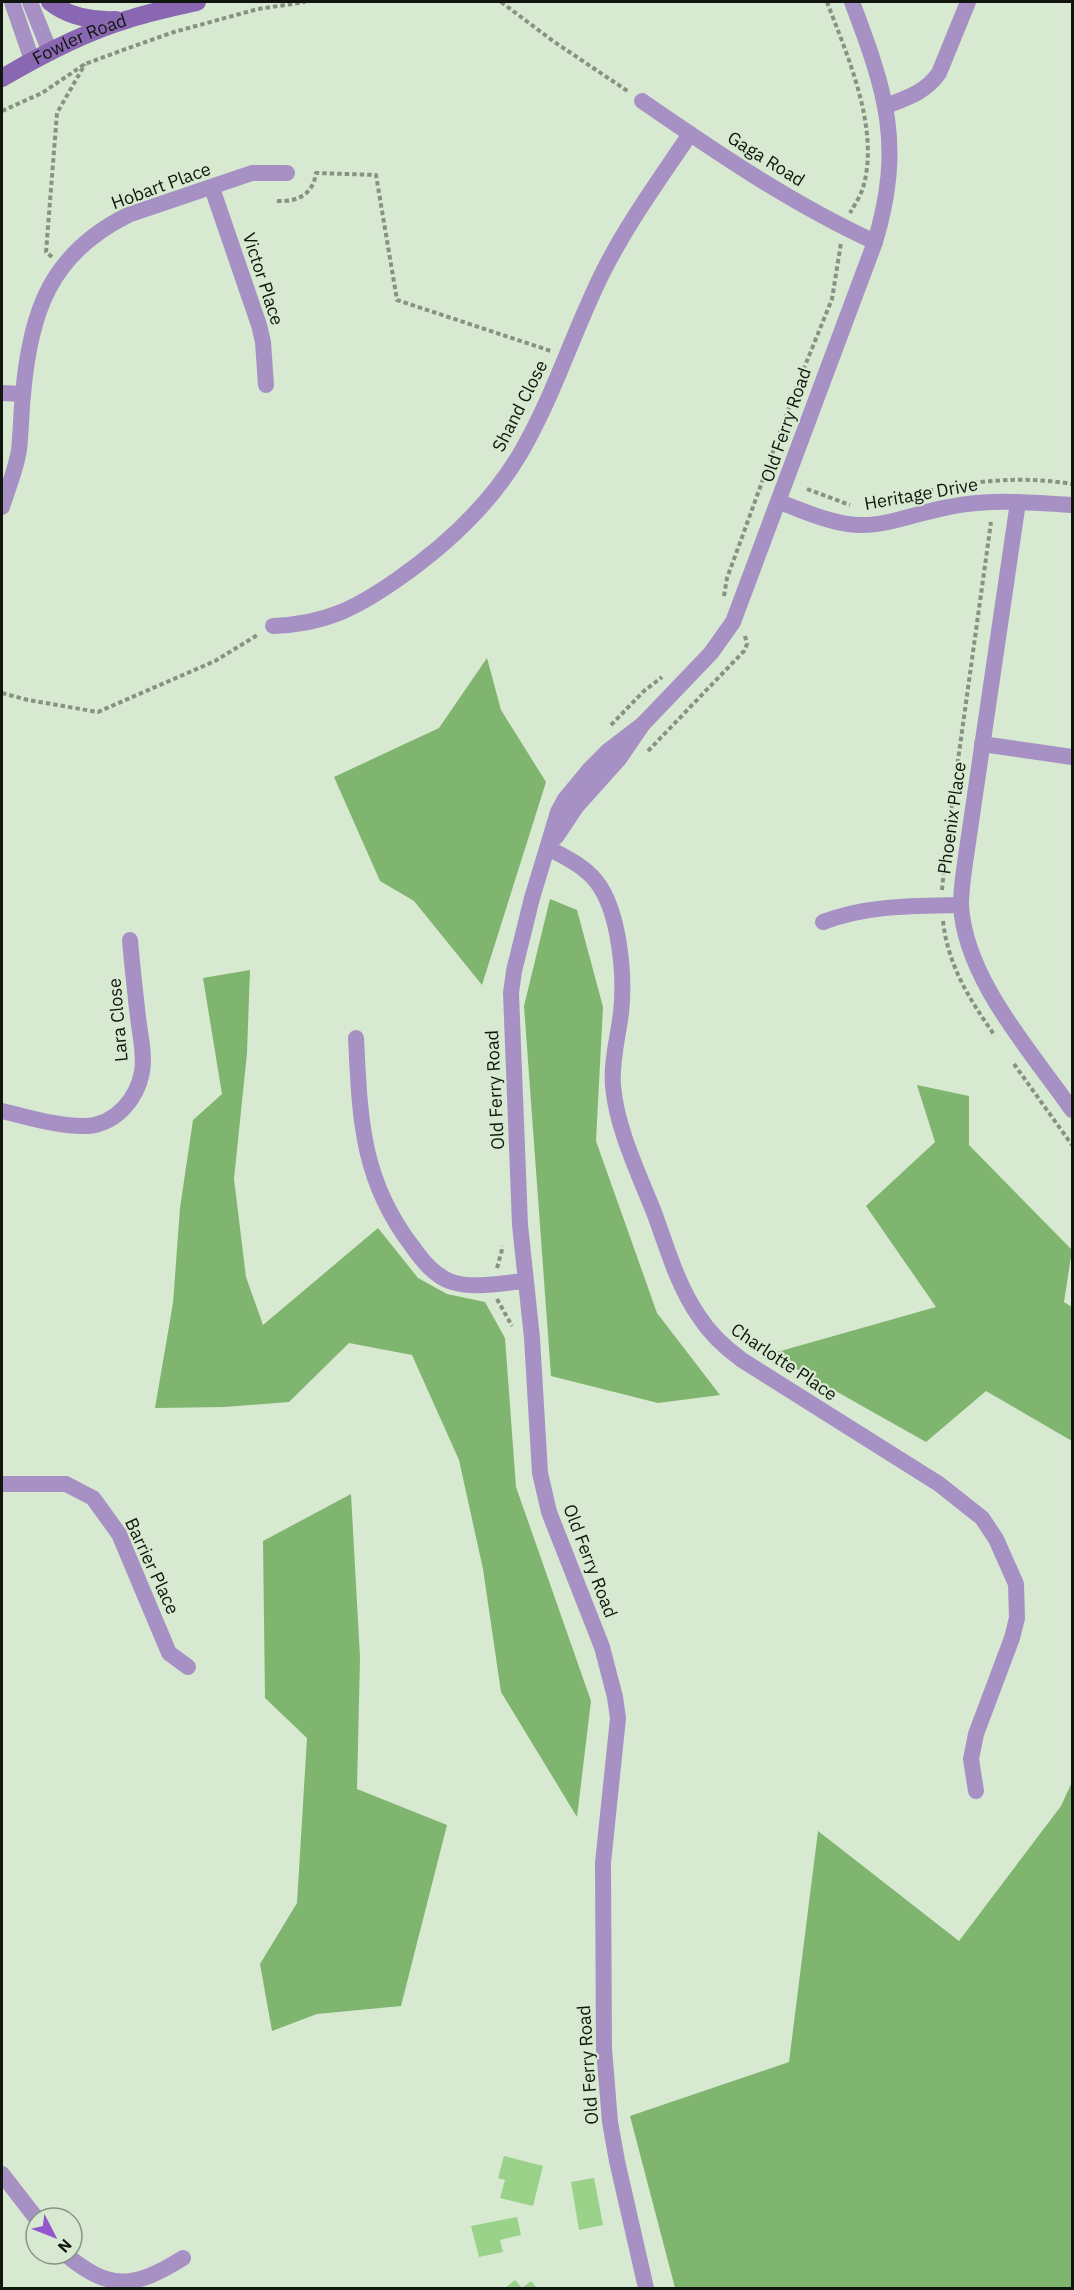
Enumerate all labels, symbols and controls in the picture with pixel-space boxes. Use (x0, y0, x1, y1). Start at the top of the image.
street label: Fowler Road (28, 8, 129, 70)
street label: Gaga Road (723, 126, 809, 191)
street label: Hobart Place (108, 157, 214, 214)
street label: Victor Place (238, 230, 289, 328)
street label: Shand Close (487, 356, 553, 456)
street label: Old Ferry Road (755, 364, 816, 485)
street label: Heritage Drive (862, 472, 980, 515)
street label: Phoenix Place (932, 760, 971, 876)
street label: Lara Close (102, 977, 133, 1063)
street label: Old Ferry Road (480, 1030, 509, 1150)
street label: Charlotte Place (727, 1318, 842, 1406)
street label: Old Ferry Road (558, 1501, 623, 1621)
street label: Barrier Place (120, 1514, 185, 1618)
street label: Old Ferry Road (572, 2004, 603, 2126)
north arrow (24, 2206, 84, 2266)
text: N (54, 2235, 76, 2257)

